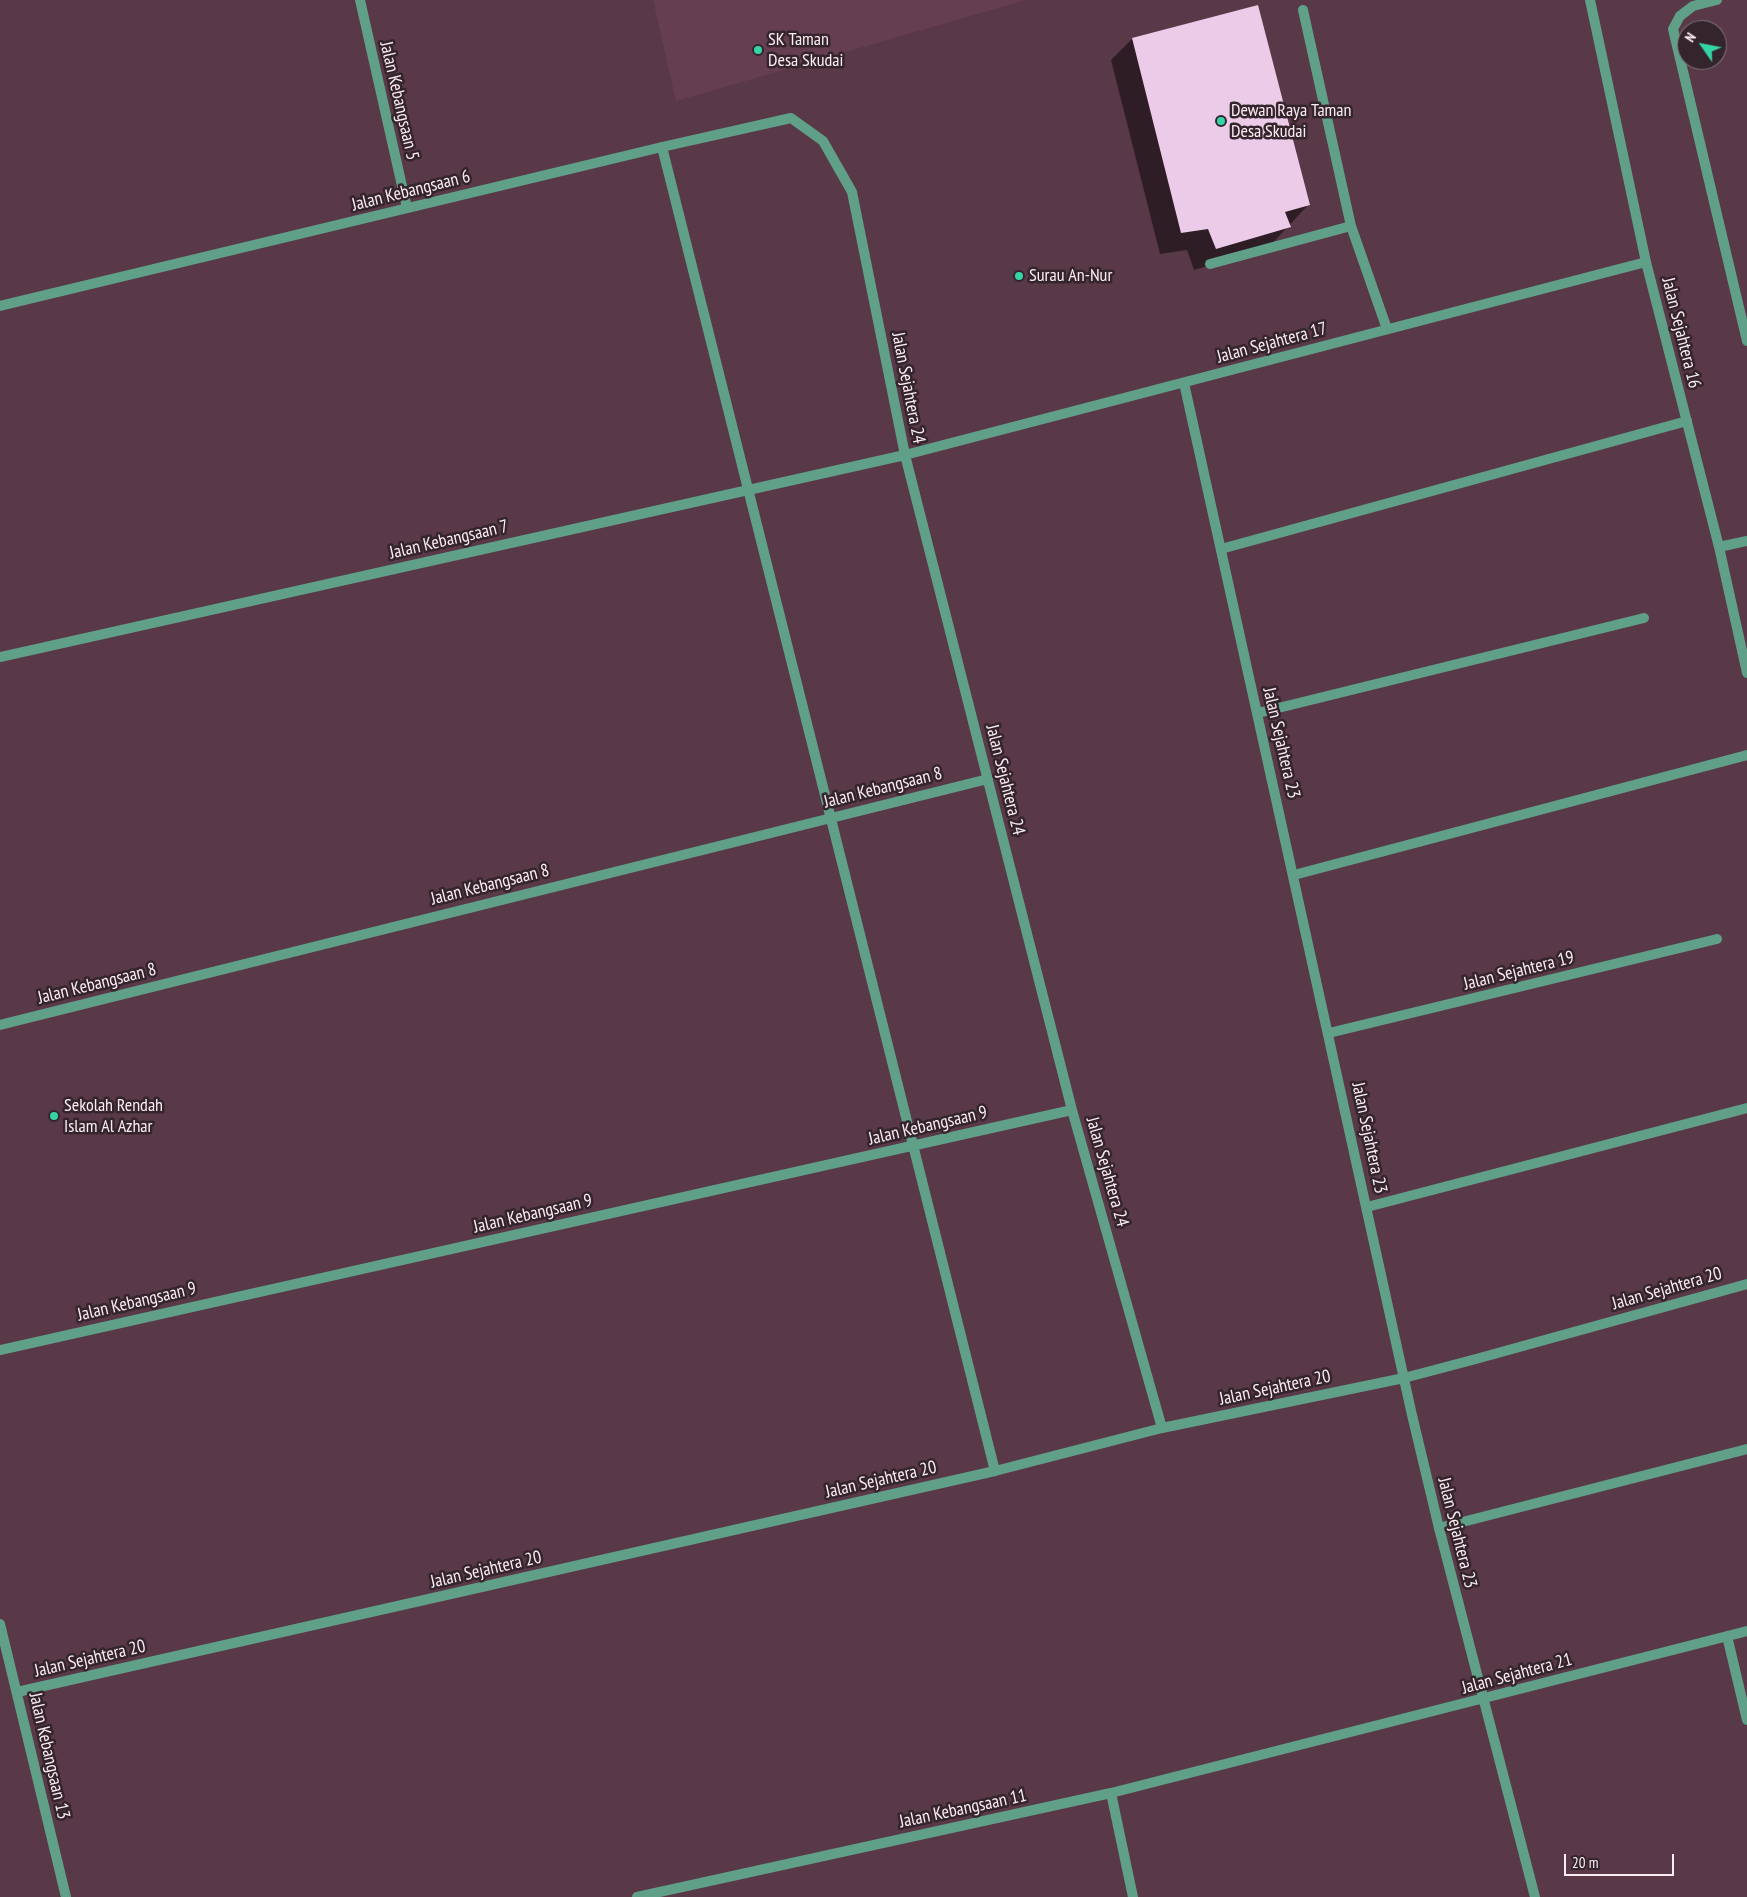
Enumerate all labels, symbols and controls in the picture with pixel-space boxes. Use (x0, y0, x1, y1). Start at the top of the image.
north arrow (1677, 20, 1727, 70)
place label: SK Taman Desa Skudai (768, 29, 843, 72)
text: N (1681, 29, 1700, 45)
street label: Jalan Kebangsaan 5 (375, 40, 423, 162)
marker: SK Taman Desa Skudai (752, 44, 764, 56)
place label: Dewan Raya Taman Desa Skudai (1231, 100, 1351, 142)
marker: Dewan Raya Taman Desa Skudai (1215, 115, 1227, 127)
street label: Jalan Kebangsaan 6 (350, 166, 472, 216)
place label: Surau An-Nur (1029, 265, 1112, 287)
marker: Surau An-Nur (1013, 270, 1025, 282)
street label: Jalan Sejahtera 16 (1657, 275, 1705, 391)
street label: Jalan Sejahtera 17 (1215, 318, 1329, 368)
street label: Jalan Sejahtera 24 (887, 330, 929, 446)
street label: Jalan Kebangsaan 7 (388, 516, 510, 564)
street label: Jalan Sejahtera 23 (1258, 685, 1304, 801)
street label: Jalan Sejahtera 24 (981, 722, 1029, 838)
street label: Jalan Kebangsaan 8 (822, 763, 944, 813)
street label: Jalan Kebangsaan 8 (429, 860, 551, 910)
street label: Jalan Sejahtera 19 (1461, 947, 1577, 995)
street label: Jalan Kebangsaan 8 (36, 959, 158, 1009)
street label: Jalan Sejahtera 23 (1347, 1080, 1391, 1196)
place label: Sekolah Rendah Islam Al Azhar (64, 1095, 163, 1138)
street label: Jalan Kebangsaan 9 (867, 1102, 989, 1150)
marker: Sekolah Rendah Islam Al Azhar (48, 1110, 60, 1122)
street label: Jalan Sejahtera 24 (1081, 1115, 1133, 1229)
street label: Jalan Kebangsaan 9 (472, 1190, 594, 1238)
street label: Jalan Sejahtera 20 (1610, 1263, 1724, 1315)
street label: Jalan Kebangsaan 9 (76, 1278, 198, 1326)
street label: Jalan Sejahtera 20 (1217, 1366, 1333, 1410)
street label: Jalan Sejahtera 20 (823, 1457, 939, 1503)
street label: Jalan Sejahtera 23 (1433, 1475, 1481, 1591)
street label: Jalan Sejahtera 20 (428, 1547, 544, 1593)
street label: Jalan Sejahtera 20 (32, 1636, 148, 1682)
street label: Jalan Sejahtera 21 (1460, 1649, 1574, 1699)
street label: Jalan Kebangsaan 13 (24, 1691, 74, 1821)
street label: Jalan Kebangsaan 11 (897, 1785, 1029, 1833)
scale bar (1567, 1844, 1677, 1876)
text: 20 m (1572, 1853, 1598, 1872)

